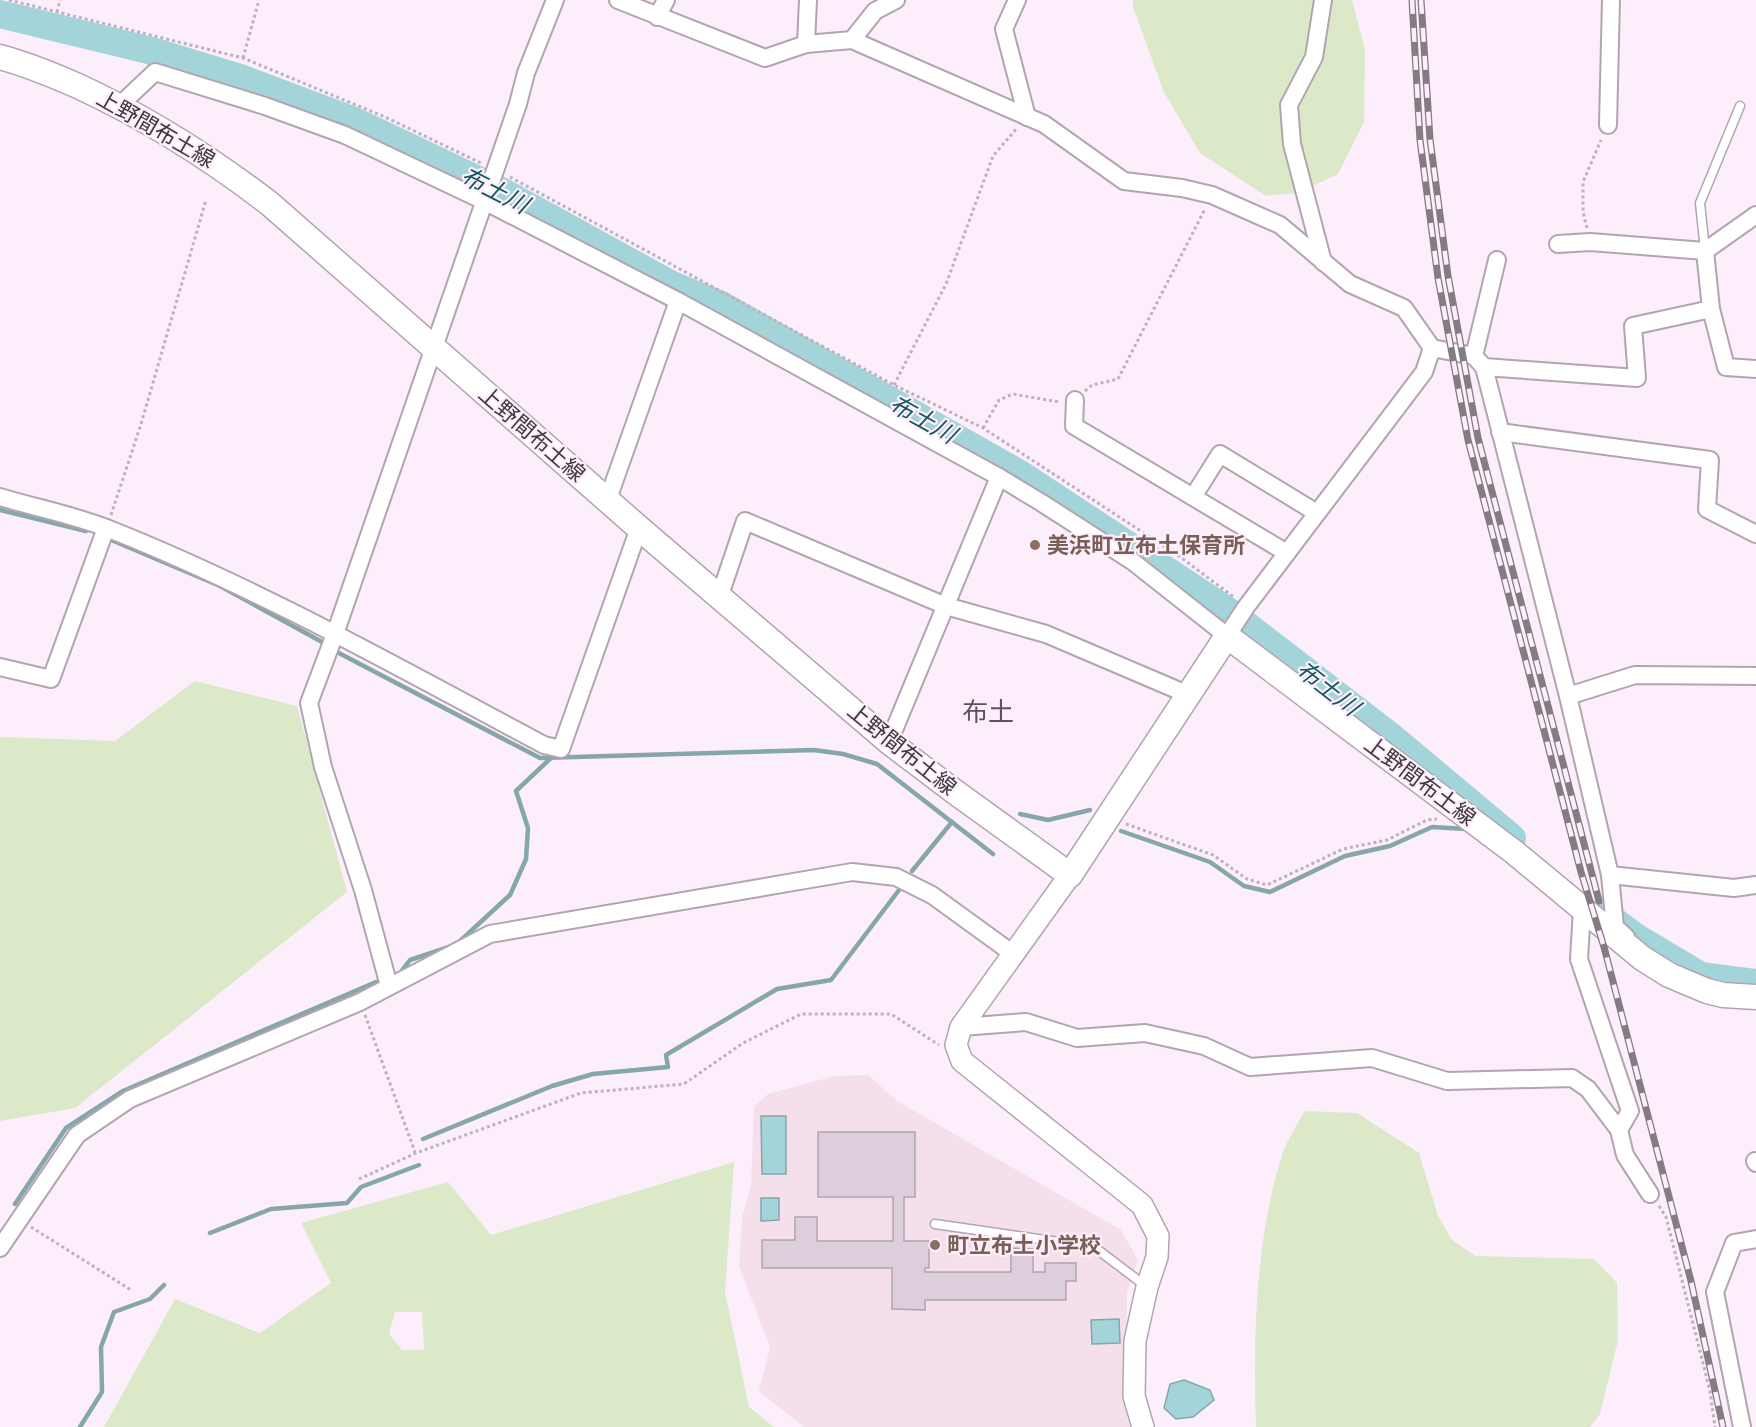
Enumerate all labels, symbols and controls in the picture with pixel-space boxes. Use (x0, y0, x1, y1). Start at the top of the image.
street label: 上野間布土線 (92, 84, 220, 174)
water label: 布土川 (456, 161, 536, 221)
street label: 上野間布土線 (473, 381, 591, 487)
water label: 布土川 (884, 389, 964, 451)
place label: 美浜町立布土保育所 (1047, 532, 1245, 559)
marker: 美浜町立布土保育所 (1028, 538, 1042, 552)
water label: 布土川 (1291, 654, 1368, 723)
district label: 布土 (962, 696, 1014, 728)
street label: 上野間布土線 (842, 697, 962, 801)
street label: 上野間布土線 (1359, 730, 1481, 832)
place label: 町立布土小学校 (947, 1232, 1101, 1259)
marker: 町立布土小学校 (928, 1238, 942, 1252)

